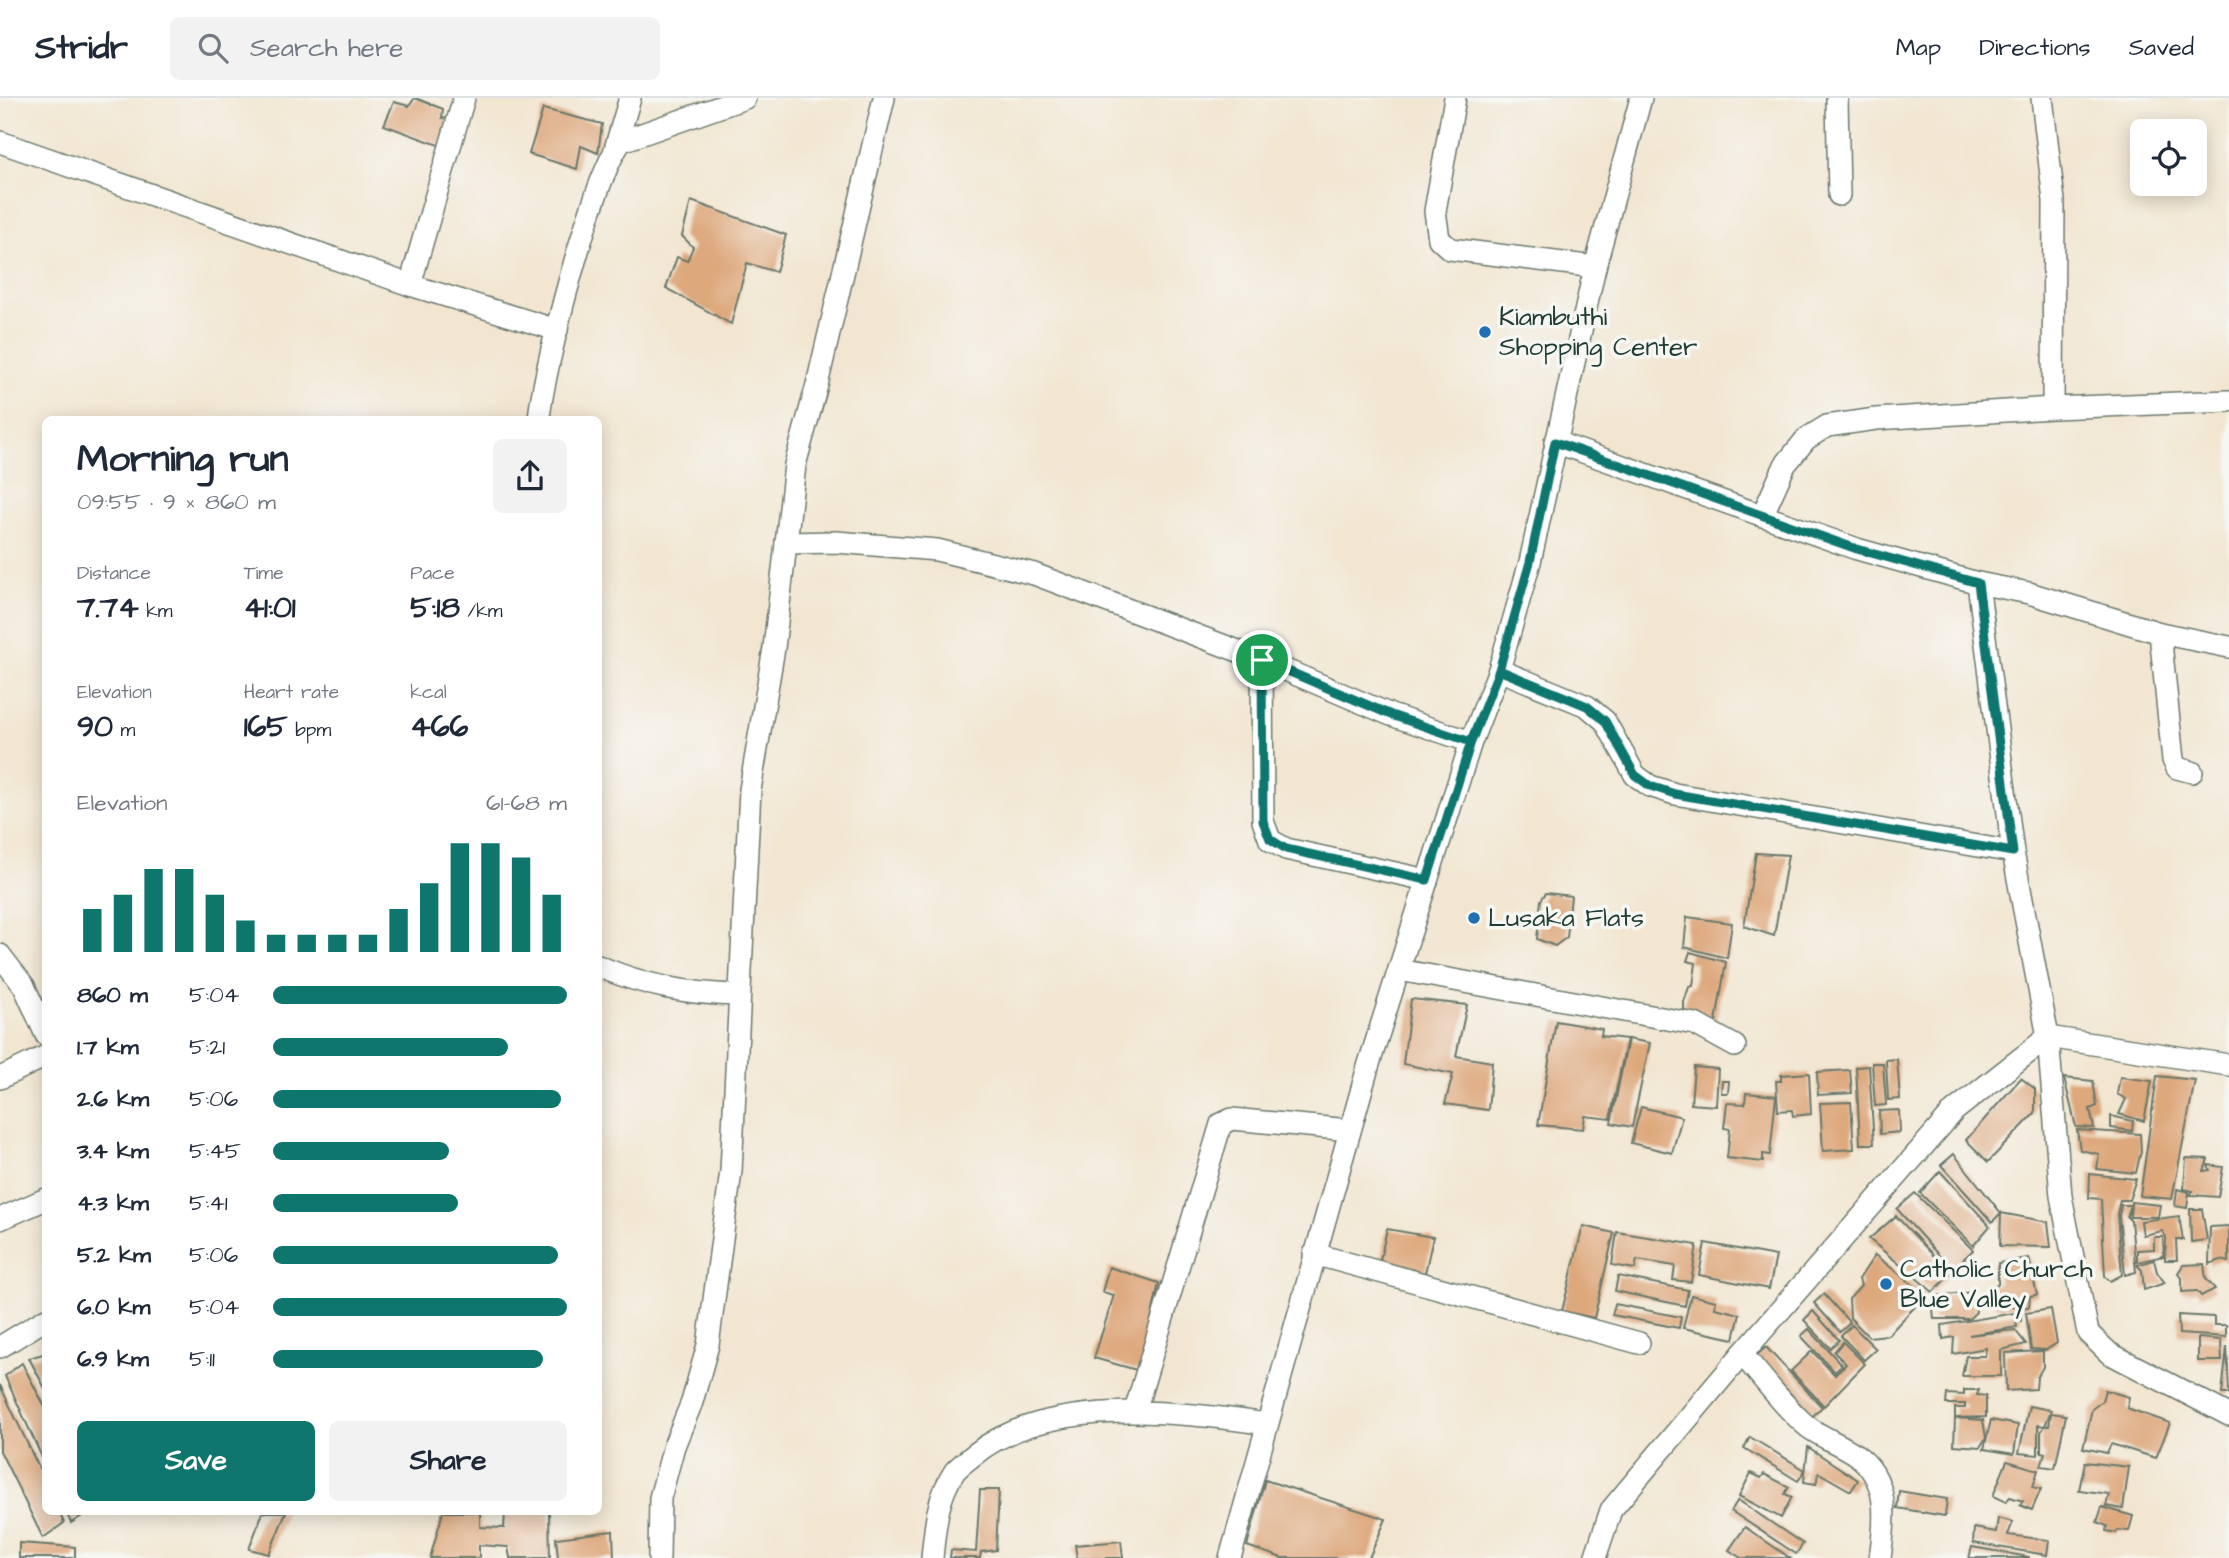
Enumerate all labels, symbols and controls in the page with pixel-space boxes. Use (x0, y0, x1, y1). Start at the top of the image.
search box (170, 17, 660, 80)
text: Stridr (35, 25, 128, 71)
icon: search (194, 29, 232, 67)
text: Search here (250, 30, 403, 66)
text: Map (1896, 31, 1941, 65)
text: Directions (1979, 31, 2091, 65)
text: Saved (2129, 31, 2194, 65)
map controls (2130, 119, 2207, 196)
button: locate (2130, 119, 2207, 196)
place label: Kiambuthi Shopping Center (1499, 299, 1697, 367)
marker: Kiambuthi Shopping Center (1477, 324, 1493, 340)
text: Morning run (77, 434, 289, 486)
button: share (493, 439, 567, 513)
text: 09:55 · 9 × 860 m (77, 486, 276, 518)
text: Distance (77, 560, 151, 587)
text: Time (244, 560, 283, 587)
text: Pace (410, 560, 454, 587)
text: 7.74 (77, 587, 139, 629)
text: 41:01 (244, 587, 296, 629)
text: 5:18 (410, 587, 460, 629)
text: km (139, 598, 173, 625)
text: /km (460, 598, 503, 625)
pin (1232, 630, 1292, 690)
icon: arrive (1243, 641, 1281, 679)
text: Elevation (77, 679, 152, 706)
text: Heart rate (244, 679, 339, 706)
text: kcal (410, 679, 447, 706)
text: 90 (77, 706, 113, 748)
text: 165 (244, 706, 288, 748)
text: 466 (410, 706, 468, 748)
text: m (113, 717, 135, 744)
text: bpm (288, 717, 331, 744)
text: Elevation (77, 787, 168, 819)
text: 61–68 m (486, 787, 567, 819)
place label: Lusaka Flats (1488, 900, 1644, 936)
marker: Lusaka Flats (1466, 910, 1482, 926)
text: 860 m (77, 979, 148, 1011)
text: 5:04 (189, 979, 239, 1011)
text: 1.7 km (77, 1031, 139, 1063)
text: 5:21 (189, 1031, 225, 1063)
text: 2.6 km (77, 1083, 149, 1115)
text: 5:06 (189, 1083, 238, 1115)
text: 3.4 km (77, 1135, 149, 1167)
text: 5:45 (189, 1135, 241, 1167)
text: 4.3 km (77, 1187, 149, 1219)
text: 5:41 (189, 1187, 228, 1219)
text: 5.2 km (77, 1239, 151, 1271)
text: 5:06 (189, 1239, 238, 1271)
place label: Catholic Church Blue Valley (1900, 1251, 2093, 1319)
marker: Catholic Church Blue Valley (1878, 1276, 1894, 1292)
text: 6.0 km (77, 1291, 150, 1323)
text: 5:04 (189, 1291, 239, 1323)
text: 6.9 km (77, 1343, 149, 1375)
text: 5:11 (189, 1343, 215, 1375)
button: Save (77, 1421, 315, 1501)
button: Share (329, 1421, 567, 1501)

